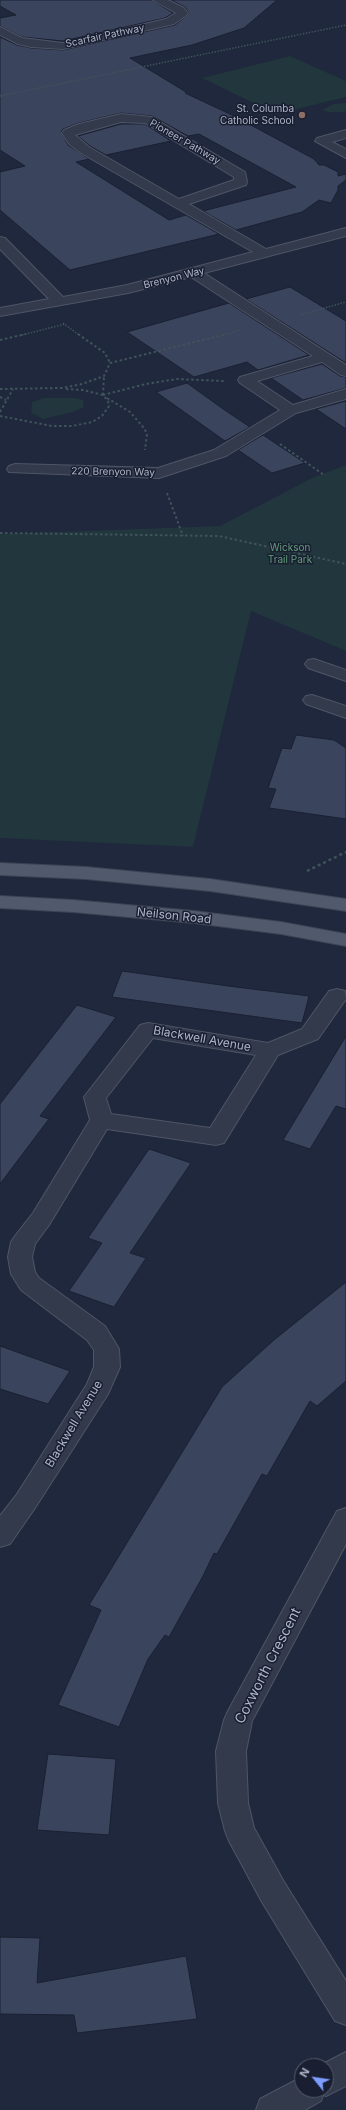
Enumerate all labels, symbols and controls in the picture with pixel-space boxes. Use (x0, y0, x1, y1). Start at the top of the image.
street label: Scarfair Pathway (64, 22, 146, 50)
place label: St. Columba Catholic School (220, 103, 294, 126)
marker: St. Columba Catholic School (297, 110, 307, 120)
street label: Pioneer Pathway (148, 117, 222, 167)
street label: Brenyon Way (142, 265, 206, 291)
street label: 220 Brenyon Way (71, 465, 155, 479)
park label: Wickson Trail Park (268, 542, 312, 566)
street label: Neilson Road (136, 905, 212, 927)
street label: Blackwell Avenue (152, 1023, 252, 1055)
street label: Blackwell Avenue (42, 1378, 106, 1470)
street label: Coxworth Crescent (232, 1605, 304, 1727)
north arrow (294, 2058, 334, 2098)
text: N (296, 2065, 313, 2080)

